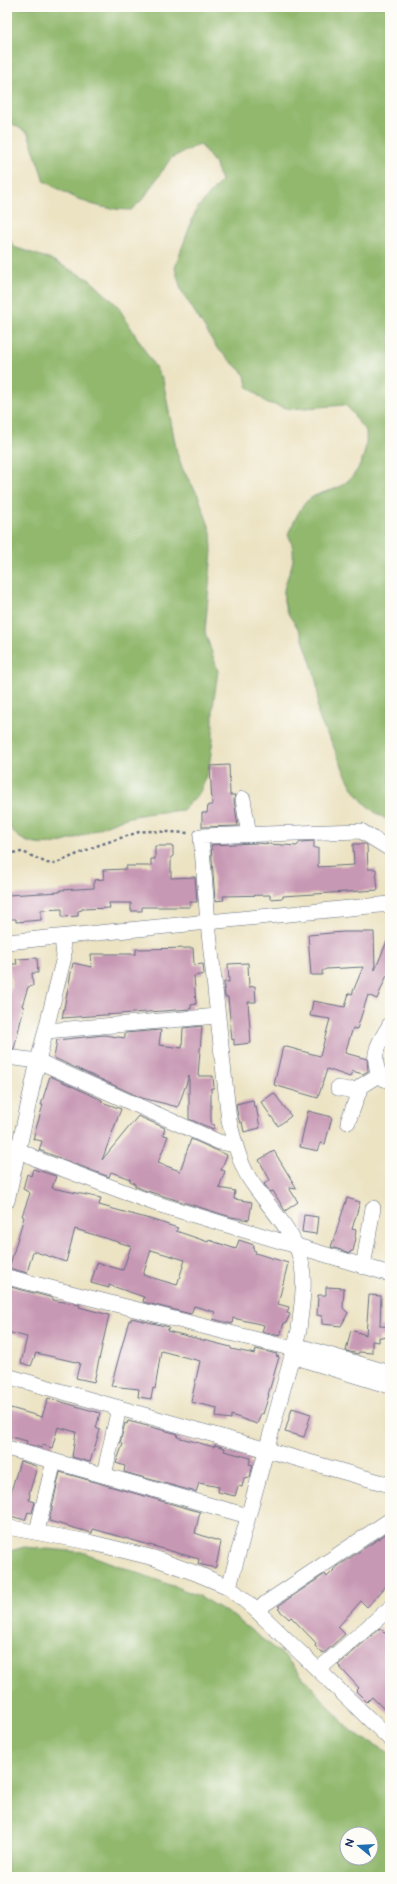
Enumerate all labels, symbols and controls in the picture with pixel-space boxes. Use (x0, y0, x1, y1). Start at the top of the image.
north arrow (339, 1826, 379, 1866)
text: N (343, 1837, 357, 1849)

